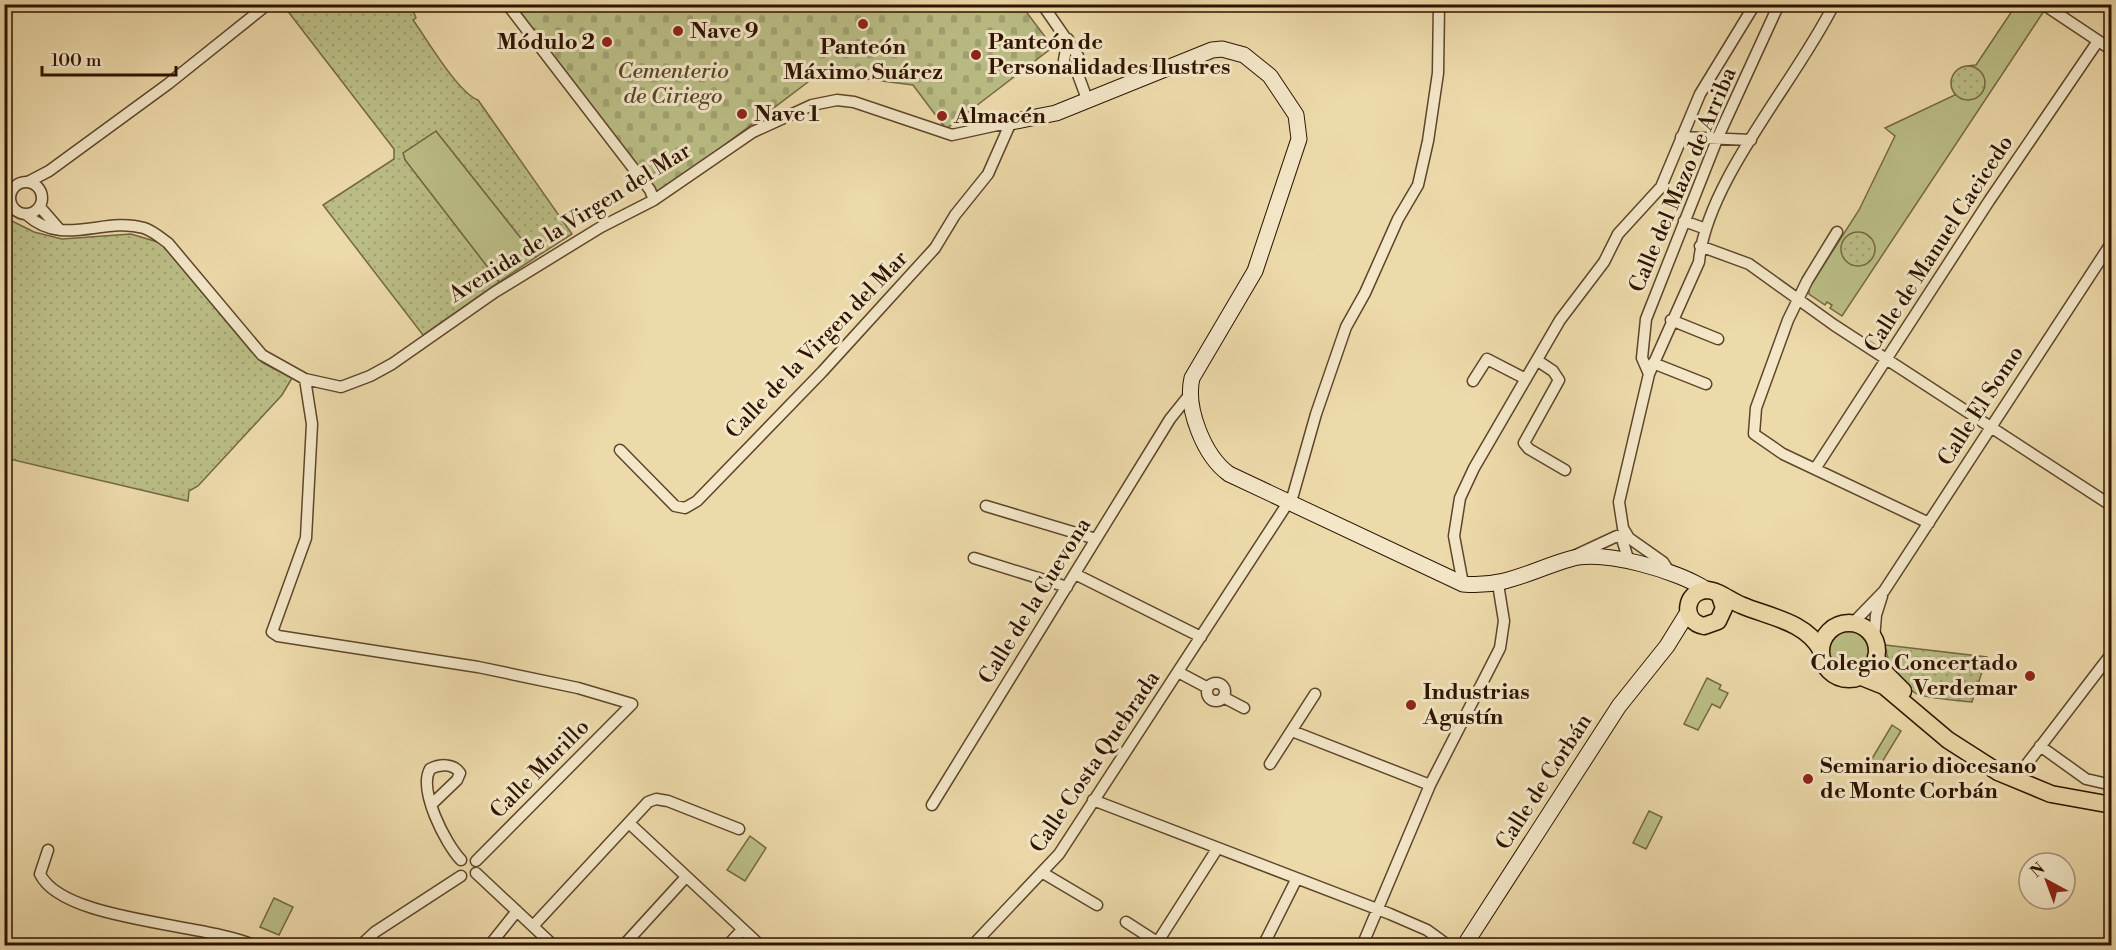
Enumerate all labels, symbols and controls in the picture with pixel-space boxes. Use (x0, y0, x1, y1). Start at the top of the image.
marker: Panteón Máximo Suárez (856, 17, 870, 31)
place label: Nave 9 (690, 18, 759, 45)
marker: Nave 9 (671, 24, 685, 38)
place label: Módulo 2 (497, 29, 595, 56)
place label: Panteón de Personalidades Ilustres (988, 29, 1230, 81)
place label: Panteón Máximo Suárez (783, 34, 943, 86)
marker: Módulo 2 (600, 35, 614, 49)
scale bar (42, 39, 176, 77)
marker: Panteón de Personalidades Ilustres (969, 48, 983, 62)
text: 100 m (51, 49, 102, 72)
park label: Cementerio de Ciriego (617, 58, 729, 110)
street label: Calle del Mazo de Arriba (1623, 63, 1743, 296)
place label: Nave 1 (754, 101, 820, 128)
place label: Almacén (953, 103, 1046, 130)
marker: Nave 1 (735, 107, 749, 121)
marker: Almacén (935, 109, 949, 123)
street label: Calle de Manuel Cacicedo (1859, 130, 2019, 358)
street label: Avenida de la Virgen del Mar (443, 137, 696, 309)
street label: Calle de la Virgen del Mar (720, 245, 914, 445)
street label: Calle El Somo (1932, 341, 2030, 471)
street label: Calle de la Cuevona (973, 512, 1097, 689)
place label: Colegio Concertado Verdemar (1810, 650, 2018, 702)
street label: Calle Costa Quebrada (1024, 665, 1166, 858)
marker: Colegio Concertado Verdemar (2023, 669, 2037, 683)
place label: Industrias Agustín (1422, 679, 1530, 731)
marker: Industrias Agustín (1404, 698, 1418, 712)
street label: Calle de Corbán (1490, 709, 1598, 855)
street label: Calle Murillo (485, 714, 595, 824)
place label: Seminario diocesano de Monte Corbán (1820, 753, 2037, 805)
marker: Seminario diocesano de Monte Corbán (1801, 772, 1815, 786)
north arrow (2017, 851, 2077, 911)
text: N (2026, 859, 2049, 882)

